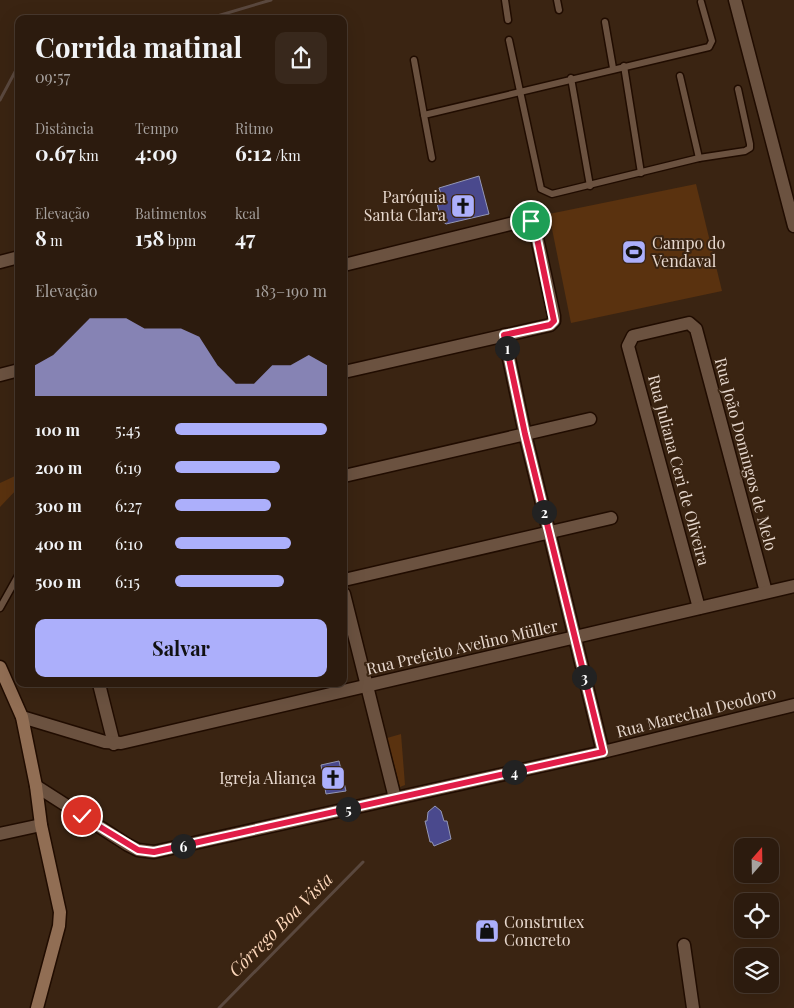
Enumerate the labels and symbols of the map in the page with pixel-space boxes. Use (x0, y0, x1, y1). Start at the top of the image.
place label: Paróquia Santa Clara (364, 186, 446, 225)
church icon: Paróquia Santa Clara (450, 193, 476, 219)
pin (510, 200, 552, 242)
place label: Campo do Vendaval (651, 232, 726, 271)
sports icon: Campo do Vendaval (621, 239, 647, 265)
pin: 1 (494, 336, 520, 360)
street label: Rua João Domingos de Melo (711, 355, 782, 553)
street label: Rua Juliana Ceri de Oliveira (644, 372, 715, 568)
pin: 2 (532, 500, 556, 524)
street label: Rua Prefeito Avelino Müller (364, 614, 560, 679)
pin: 3 (572, 664, 596, 690)
street label: Rua Marechal Deodoro (614, 681, 778, 742)
pin: 4 (502, 760, 526, 784)
church icon: Igreja Aliança (320, 765, 346, 791)
place label: Igreja Aliança (219, 767, 316, 788)
pin (61, 795, 103, 837)
pin: 5 (336, 796, 360, 822)
pin: 6 (170, 834, 196, 858)
north arrow (734, 838, 779, 882)
water label: Córrego Boa Vista (223, 867, 338, 982)
place label: Construtex Concreto (504, 911, 585, 950)
shop icon: Construtex Concreto (474, 918, 500, 944)

